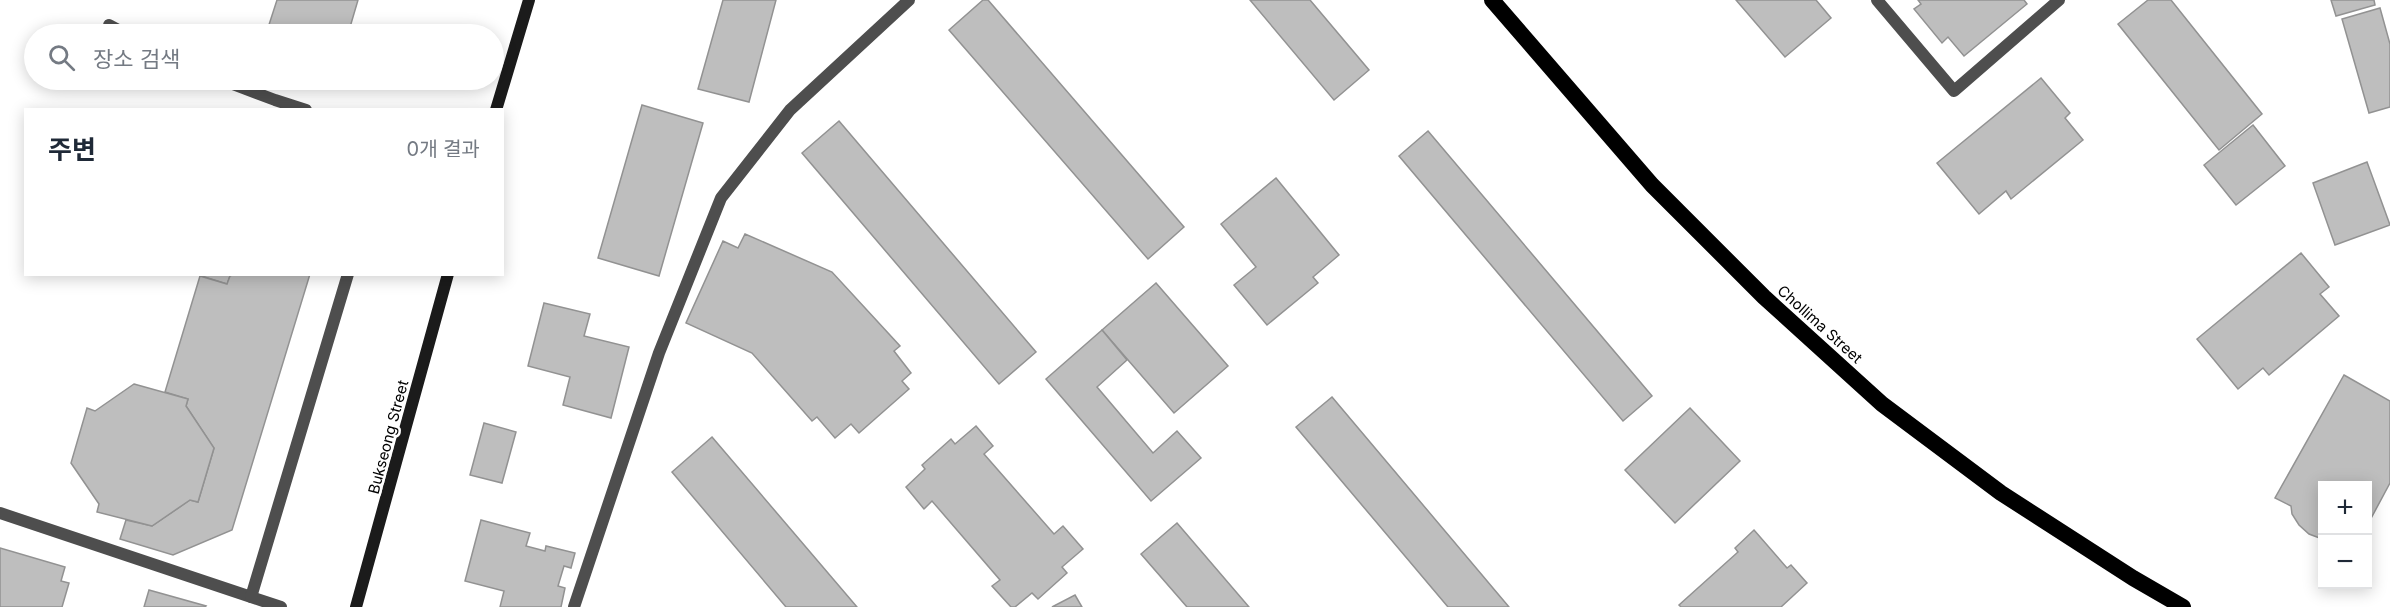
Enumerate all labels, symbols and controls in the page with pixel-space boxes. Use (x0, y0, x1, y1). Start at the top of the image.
search box (24, 24, 504, 90)
icon: search (45, 41, 78, 74)
text: 장소 검색 (93, 46, 180, 72)
text: 주변 (48, 134, 96, 165)
text: 0개 결과 (407, 137, 480, 161)
street label: Chollima Street (1774, 281, 1866, 367)
street label: Bukseong Street (364, 378, 412, 496)
map controls (2318, 481, 2372, 589)
button: + (2318, 481, 2372, 535)
button: − (2318, 535, 2372, 589)

